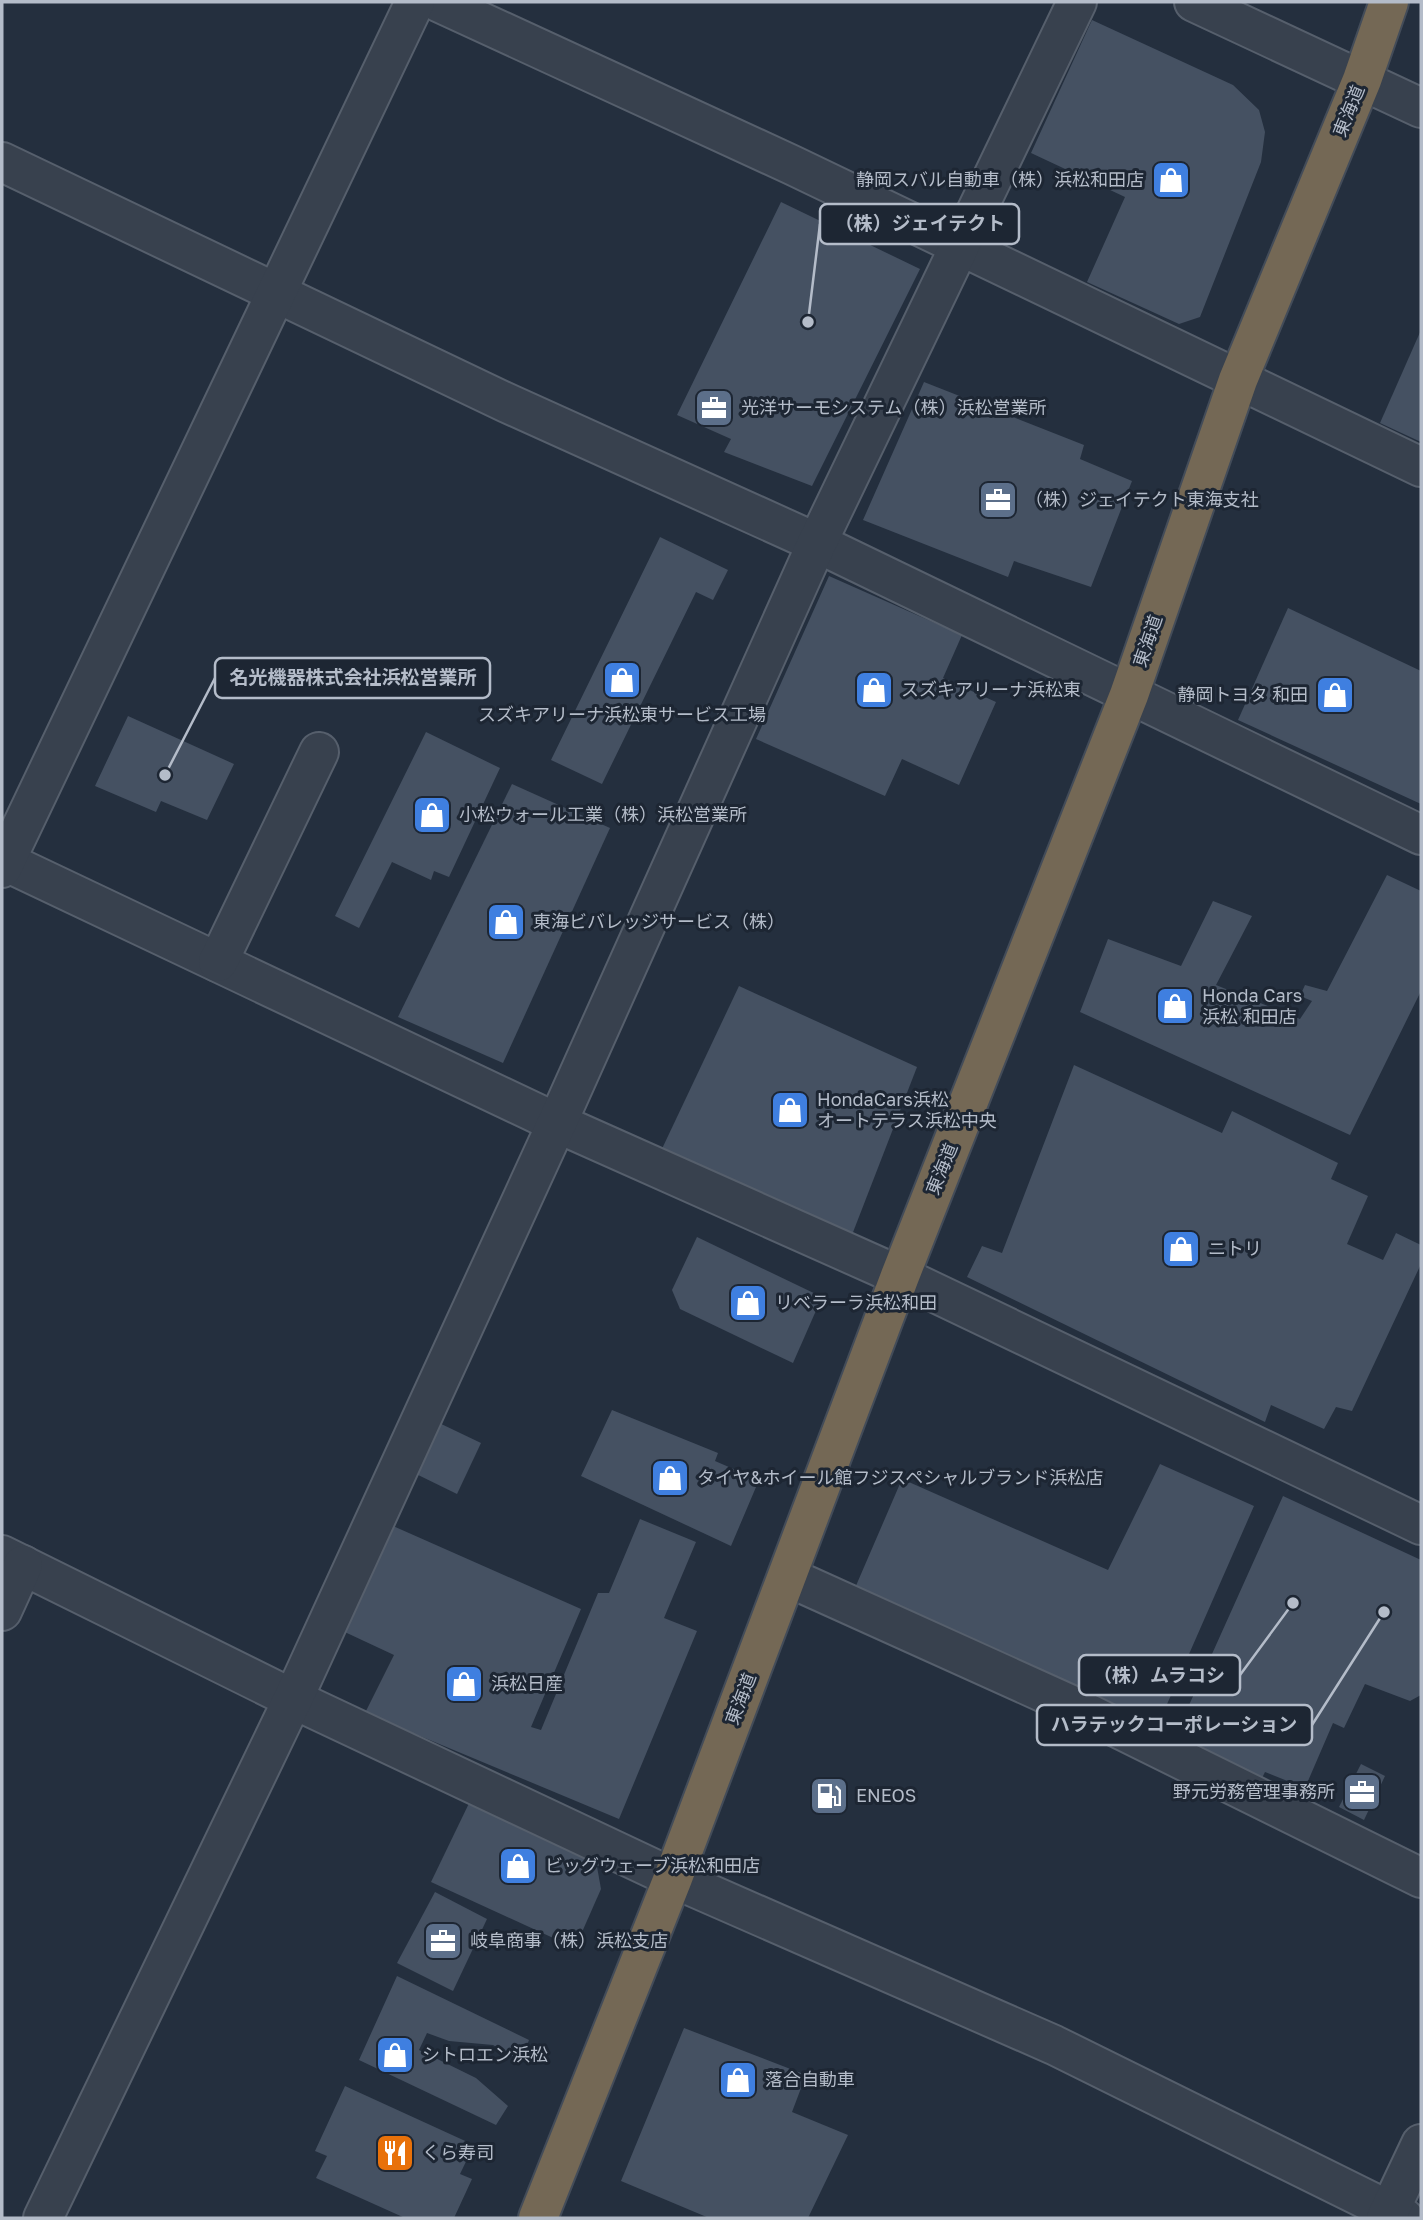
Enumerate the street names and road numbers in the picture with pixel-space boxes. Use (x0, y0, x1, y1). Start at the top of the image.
street label: 東海道 (1328, 81, 1368, 140)
street label: 東海道 (1128, 612, 1166, 670)
street label: 東海道 (921, 1139, 961, 1198)
street label: 東海道 (720, 1669, 760, 1728)

